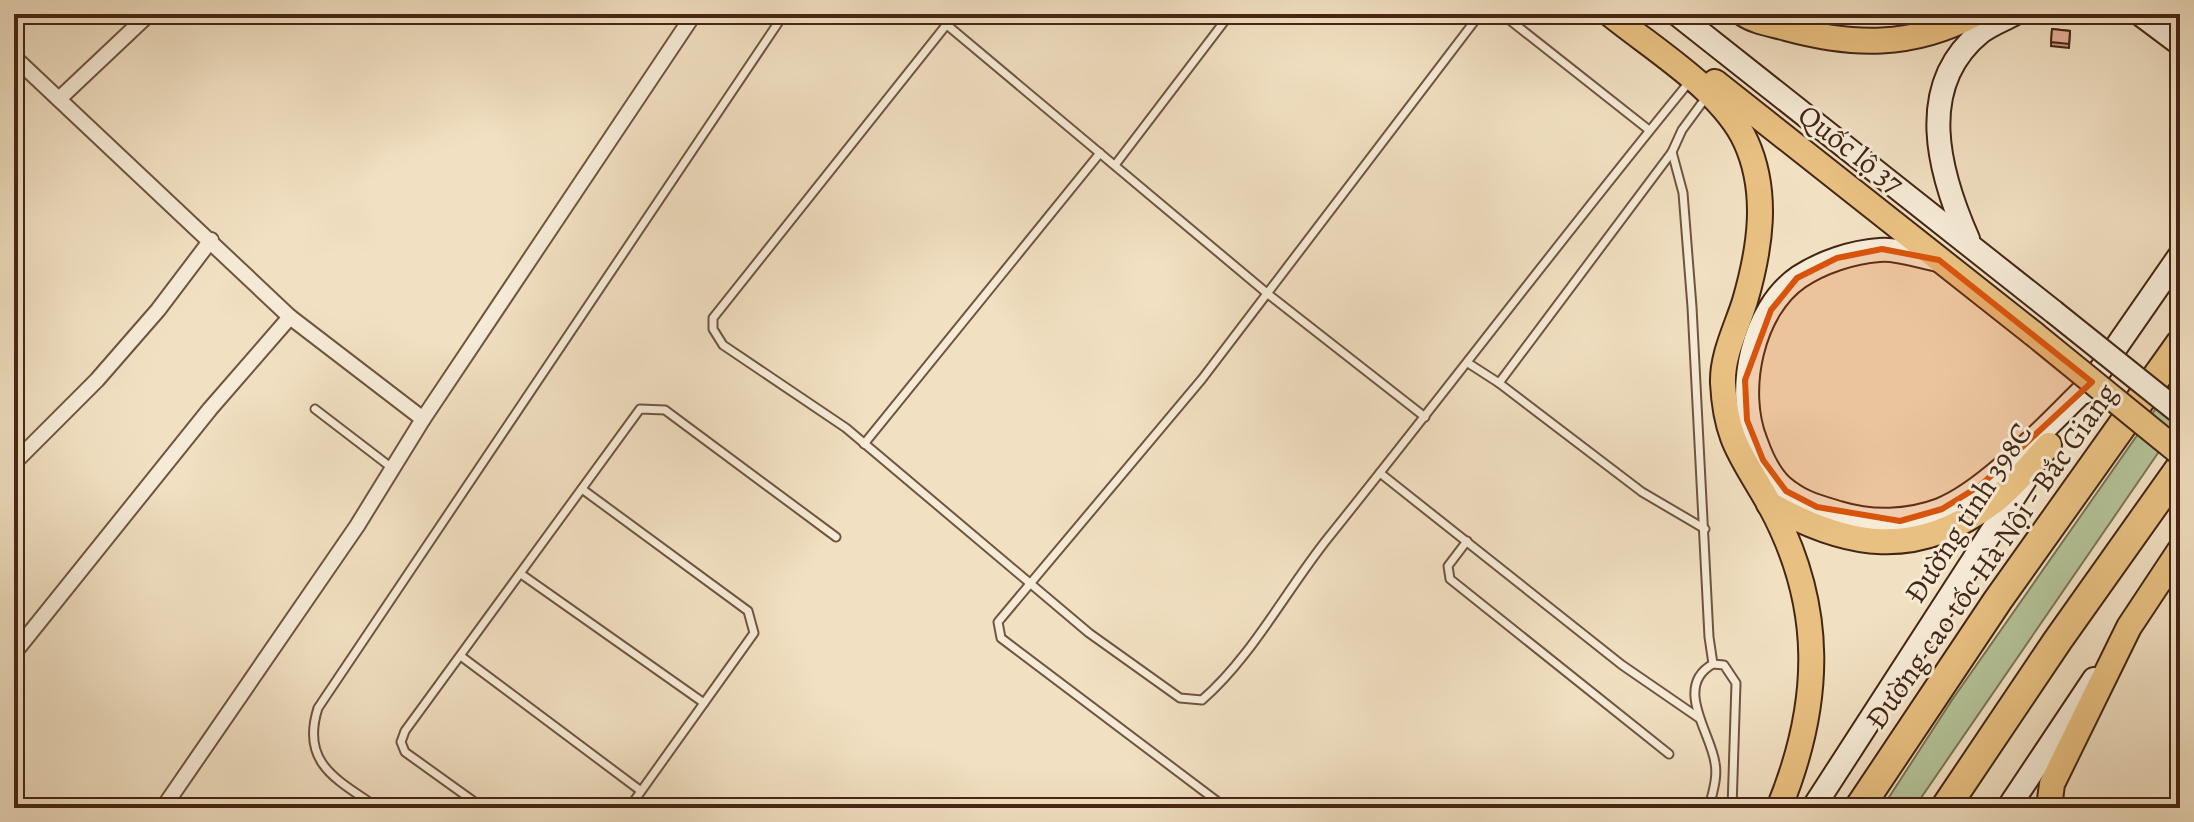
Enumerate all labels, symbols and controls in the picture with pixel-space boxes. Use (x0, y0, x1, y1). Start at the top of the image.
street label: Quốc lộ 37 (1790, 95, 1912, 203)
street label: Đường cao tốc Hà Nội - Bắc Giang (1856, 375, 2126, 737)
street label: Đường tỉnh 398C (1895, 415, 2041, 611)

